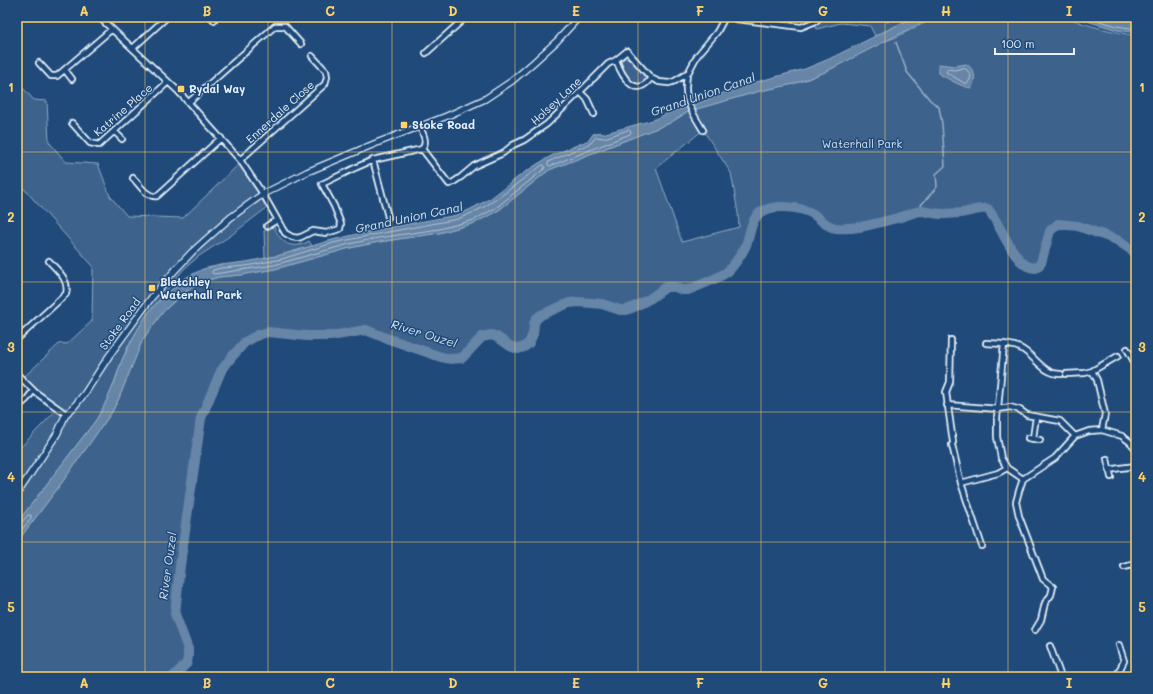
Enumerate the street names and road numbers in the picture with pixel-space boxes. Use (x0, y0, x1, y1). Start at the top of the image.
street label: Holsey Lane (527, 73, 584, 128)
street label: Ennerdale Close (242, 77, 317, 146)
street label: Katrine Place (90, 80, 155, 139)
street label: Stoke Road (96, 295, 144, 353)

